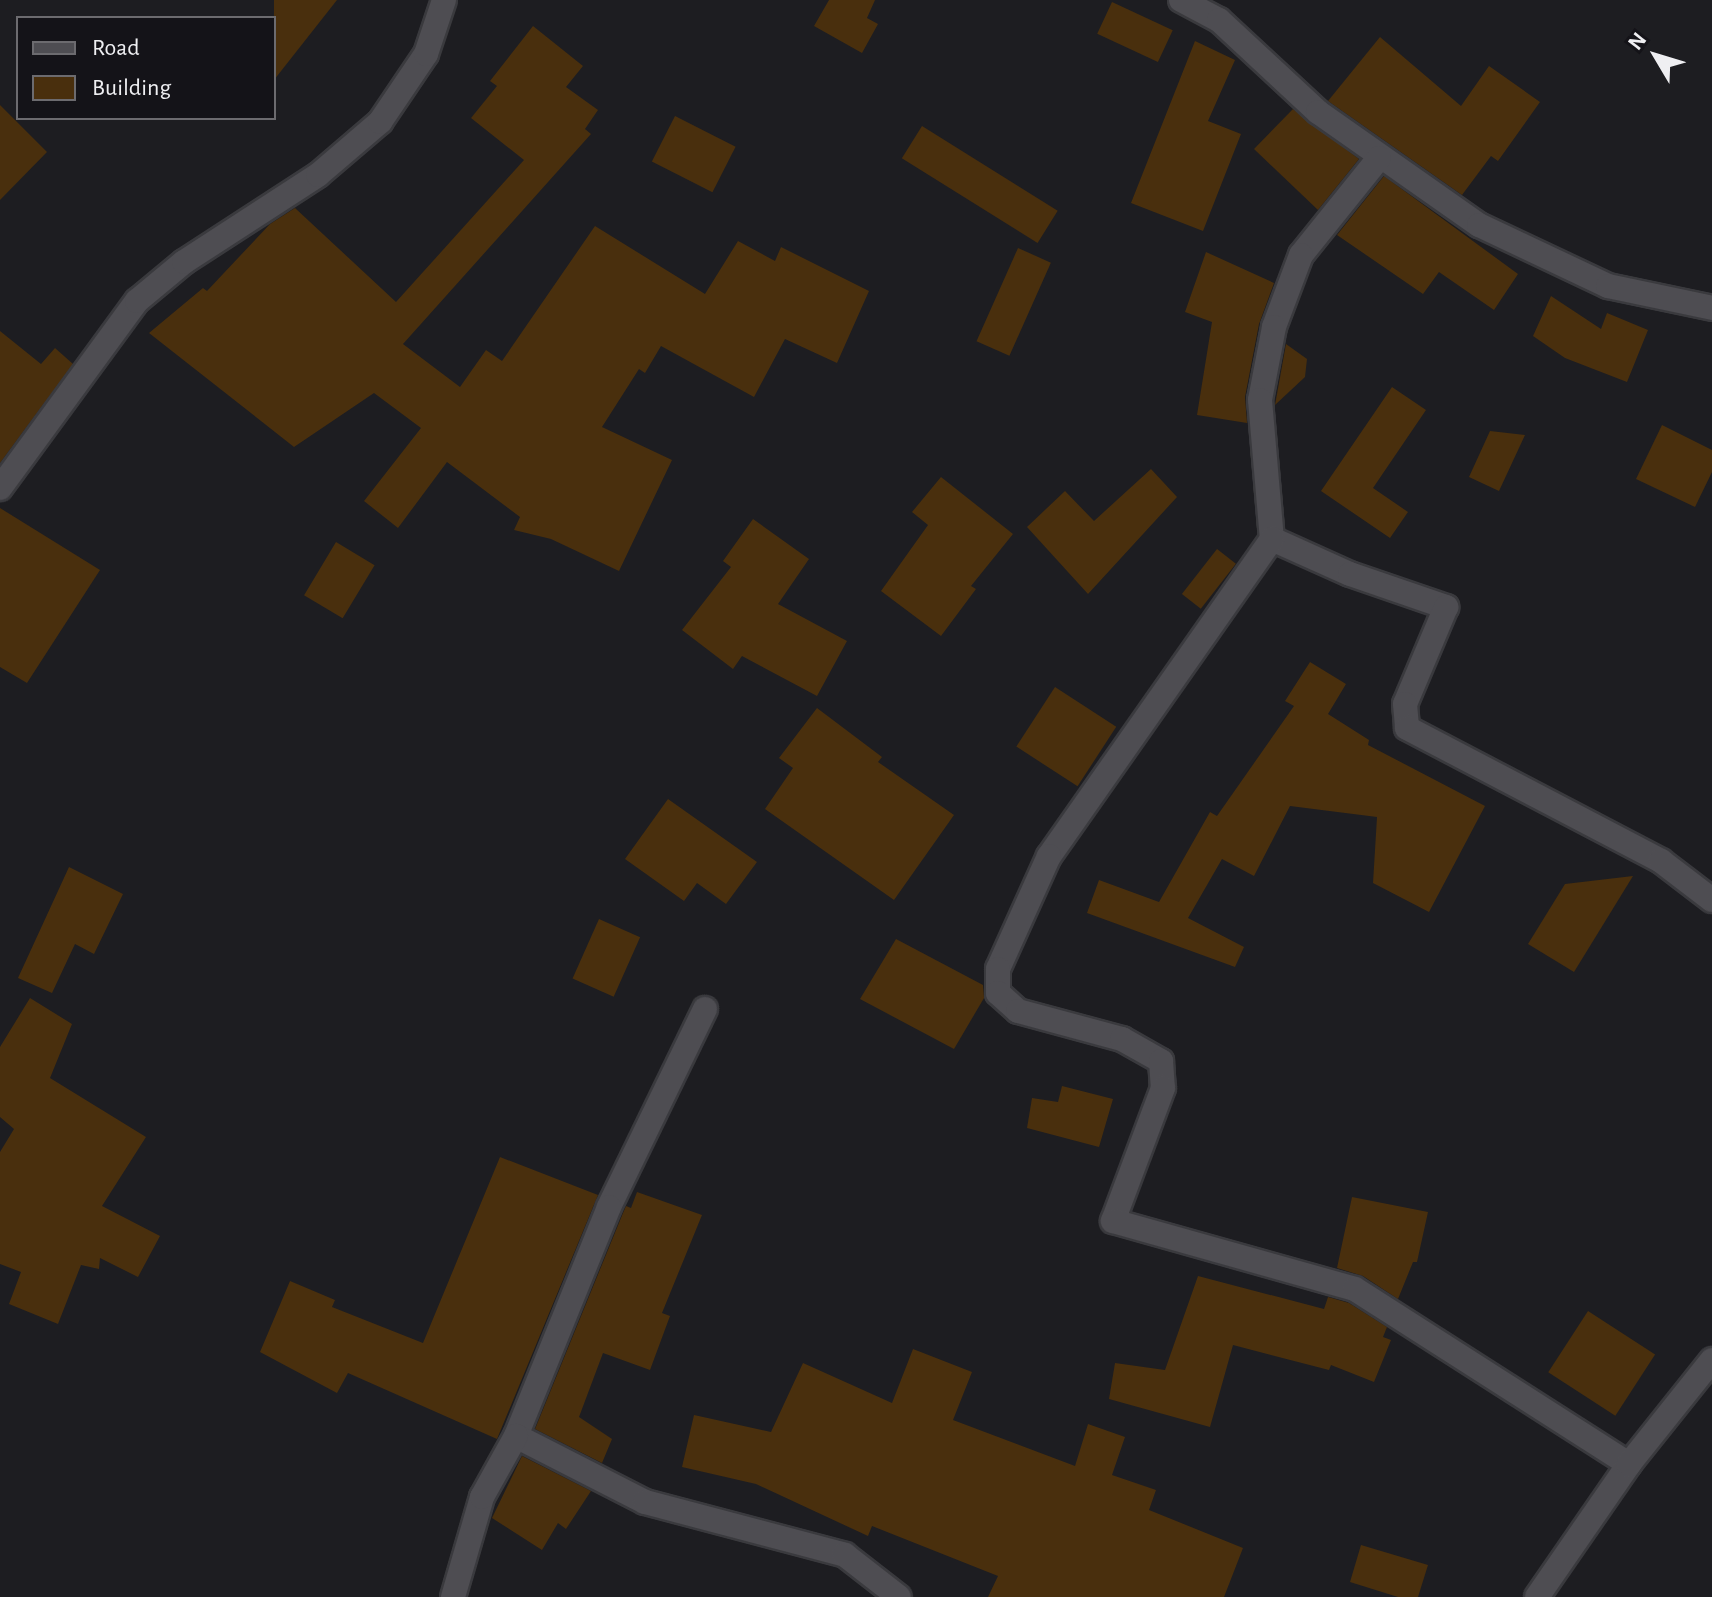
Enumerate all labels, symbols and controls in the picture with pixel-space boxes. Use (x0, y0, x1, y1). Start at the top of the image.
legend (16, 16, 276, 120)
north arrow (1616, 16, 1696, 96)
text: N (1624, 28, 1650, 54)
text: Road (92, 36, 140, 60)
text: Building (92, 76, 171, 100)

